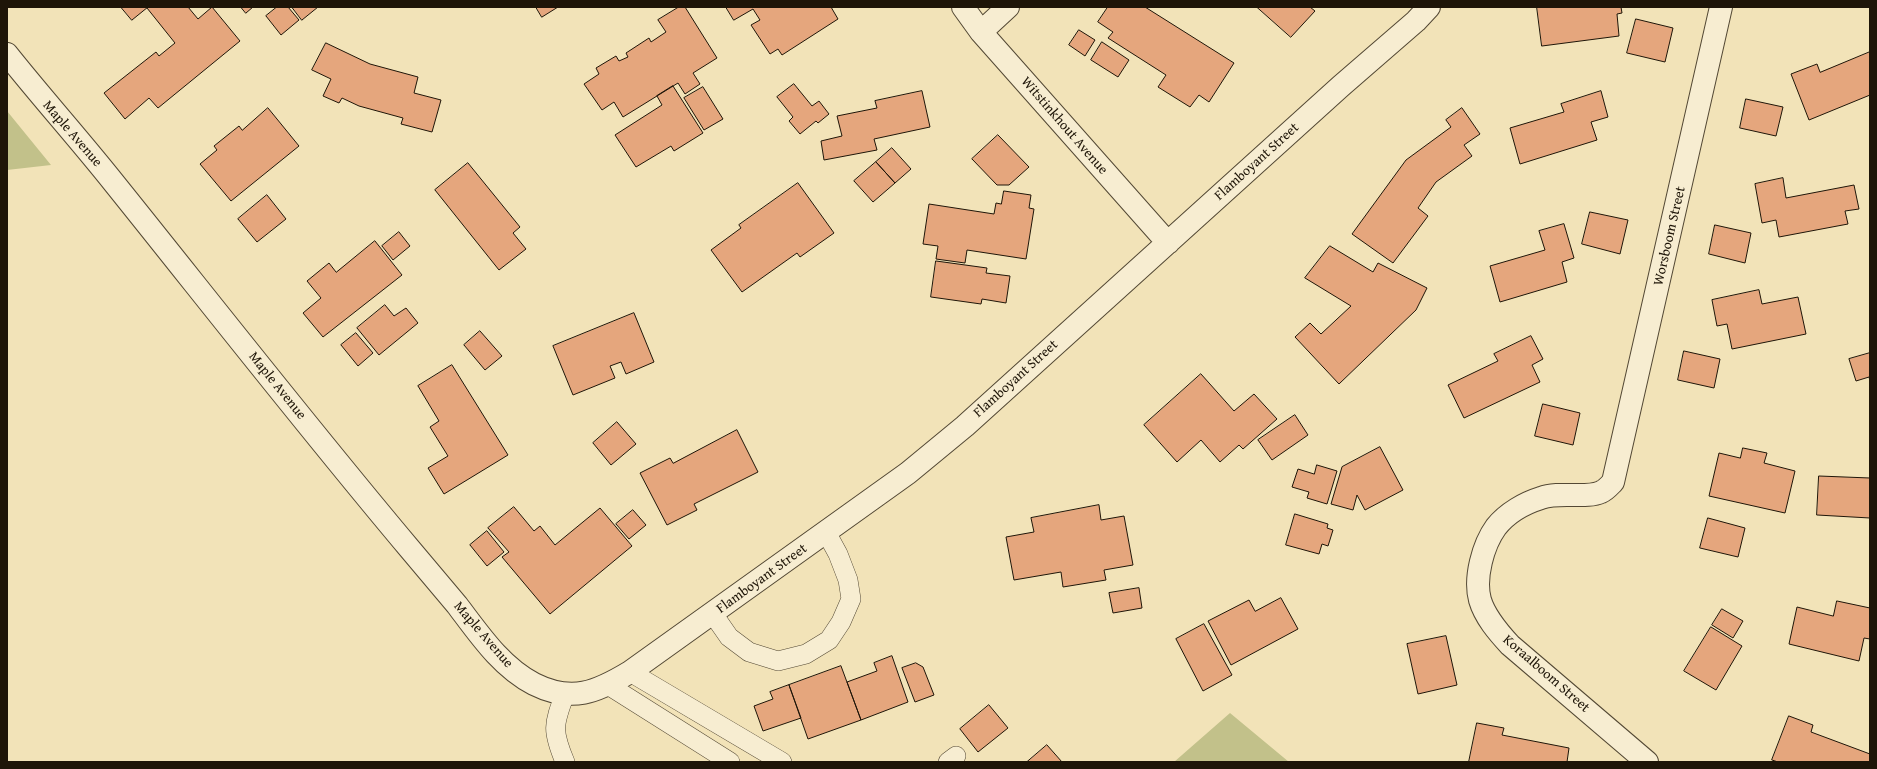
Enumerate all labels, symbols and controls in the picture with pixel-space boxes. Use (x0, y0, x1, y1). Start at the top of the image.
street label: Witstinkhout Avenue (1017, 74, 1111, 178)
street label: Maple Avenue (39, 97, 105, 171)
street label: Flamboyant Street (1211, 120, 1303, 204)
street label: Worsboom Street (1650, 185, 1690, 287)
street label: Flamboyant Street (970, 337, 1062, 421)
street label: Maple Avenue (245, 349, 309, 423)
street label: Flamboyant Street (713, 540, 811, 618)
street label: Maple Avenue (450, 598, 516, 672)
street label: Koraalboom Street (1499, 632, 1593, 716)

